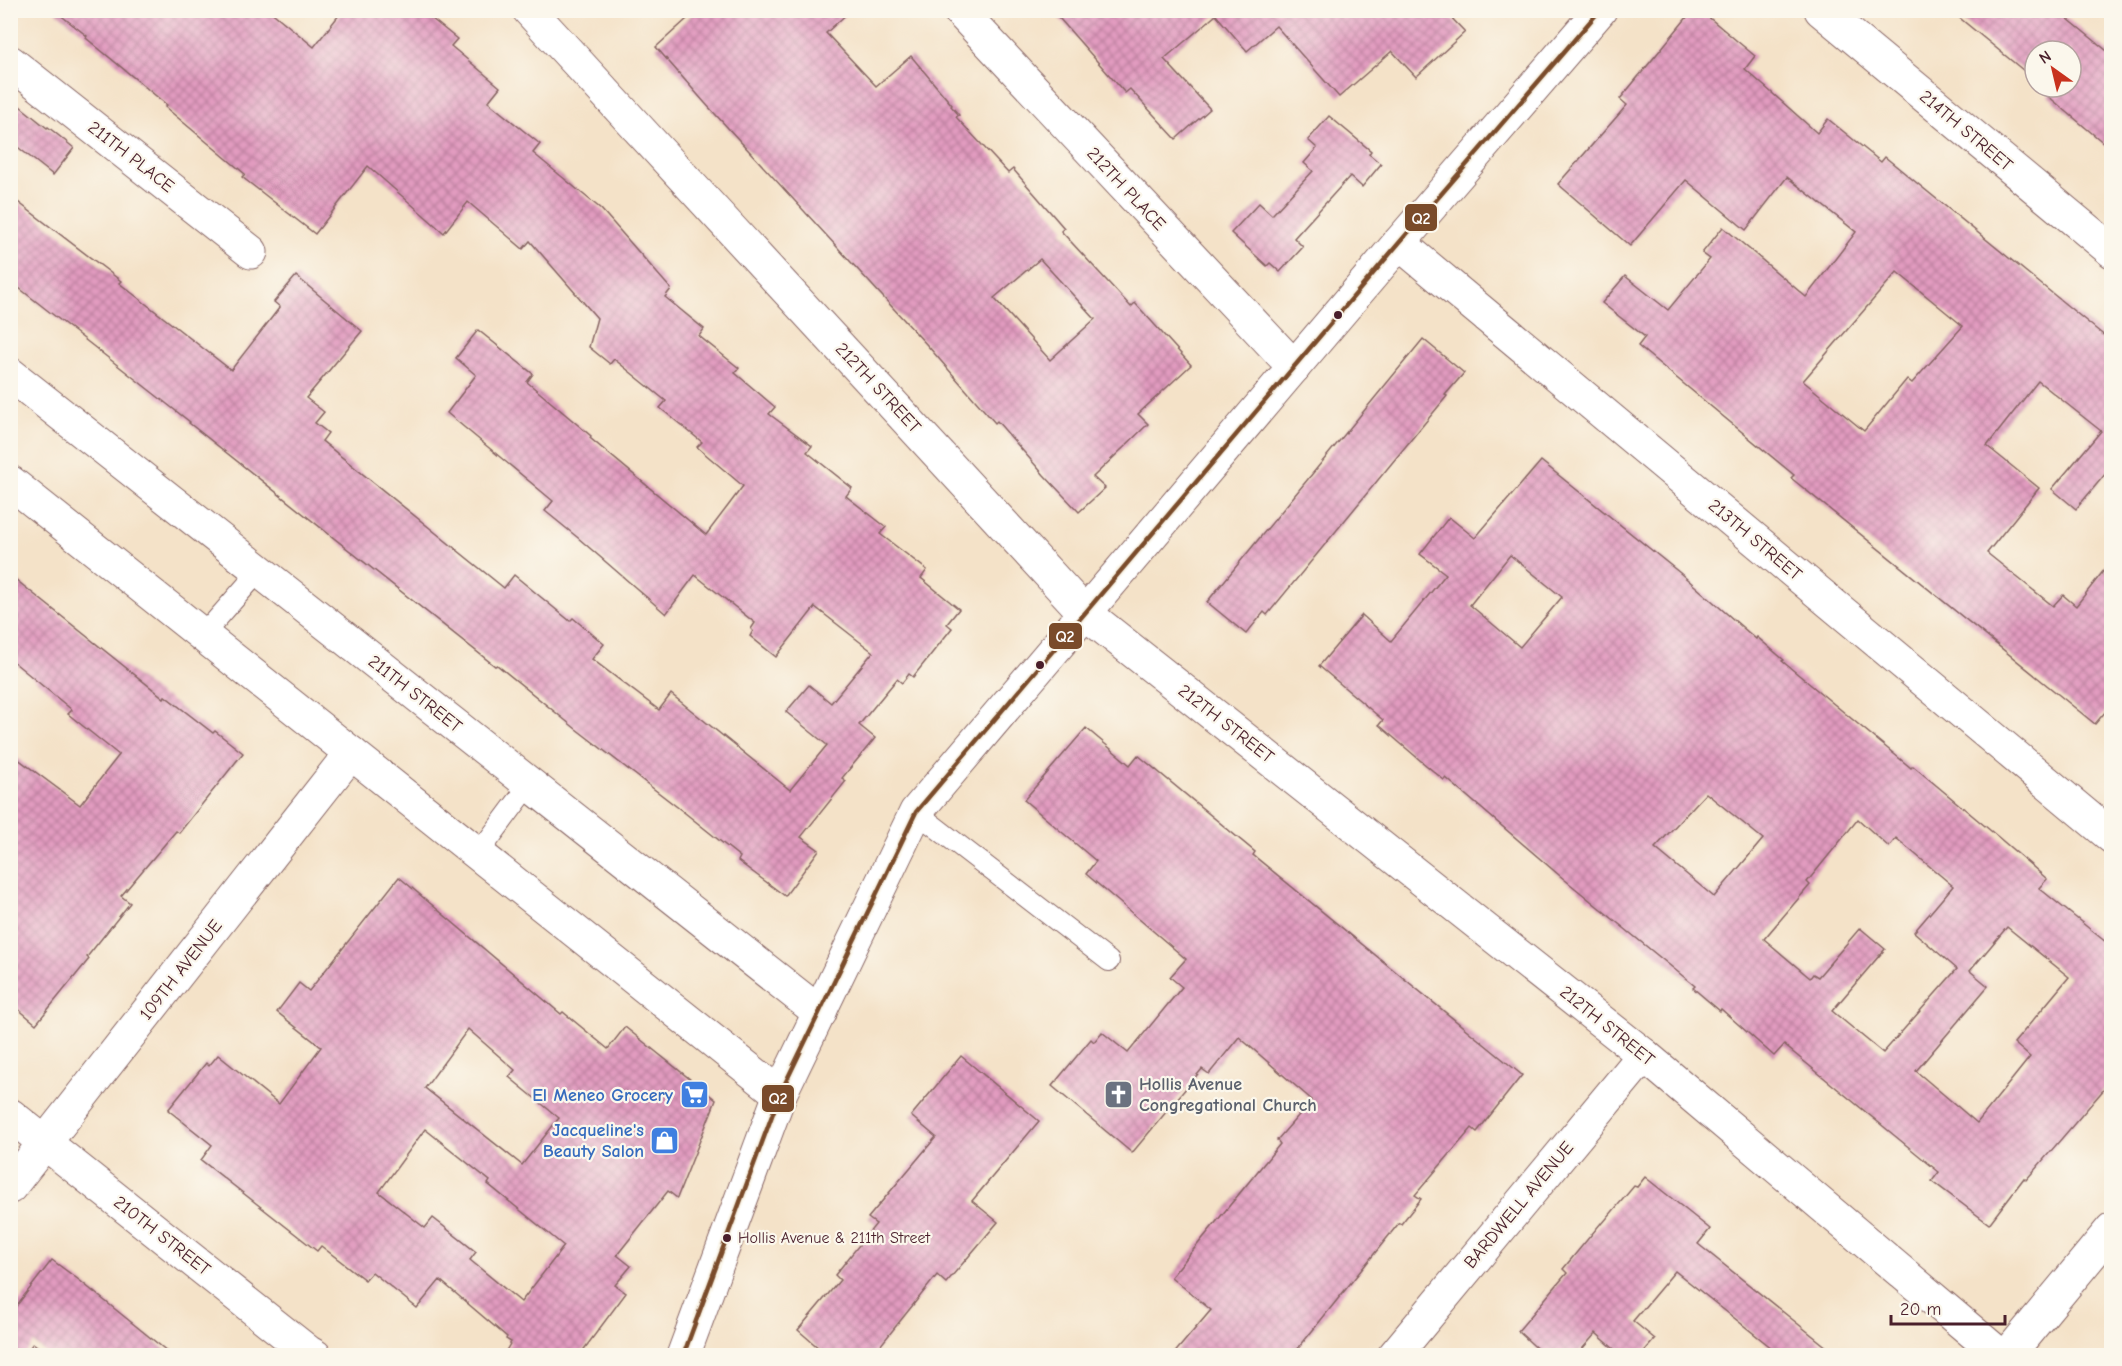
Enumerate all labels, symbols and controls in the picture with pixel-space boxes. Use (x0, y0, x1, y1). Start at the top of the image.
north arrow (2023, 39, 2083, 99)
text: N (2036, 47, 2055, 68)
street label: 214TH STREET (1915, 86, 2017, 176)
street label: 211TH PLACE (84, 117, 178, 197)
street label: 212TH PLACE (1082, 143, 1170, 235)
line badge: Q2 (1404, 203, 1438, 232)
text: Q2 (1411, 210, 1431, 228)
unlabelled marker (1332, 309, 1344, 321)
street label: 212TH STREET (831, 339, 925, 438)
street label: 213TH STREET (1704, 495, 1806, 585)
line badge: Q2 (1048, 622, 1083, 650)
text: Q2 (1055, 628, 1075, 646)
street label: 211TH STREET (364, 651, 467, 738)
unlabelled marker (1034, 659, 1046, 671)
street label: 212TH STREET (1174, 680, 1278, 768)
street label: 109TH AVENUE (135, 916, 227, 1024)
street label: 212TH STREET (1555, 981, 1659, 1071)
place label: Hollis Avenue Congregational Church (1139, 1074, 1317, 1116)
church icon: Hollis Avenue Congregational Church (1102, 1078, 1134, 1110)
supermarket icon: El Meneo Grocery (678, 1079, 710, 1111)
line badge: Q2 (761, 1084, 795, 1113)
place label: El Meneo Grocery (532, 1085, 674, 1106)
text: Q2 (768, 1090, 788, 1108)
place label: Jacqueline's Beauty Salon (543, 1120, 644, 1162)
shop icon: Jacqueline's Beauty Salon (649, 1124, 681, 1156)
street label: BARDWELL AVENUE (1460, 1137, 1578, 1273)
street label: 210TH STREET (109, 1192, 215, 1281)
place label: Hollis Avenue & 211th Street (738, 1229, 930, 1247)
marker: Hollis Avenue & 211th Street (721, 1232, 733, 1244)
scale bar (1891, 1288, 2005, 1326)
text: 20 m (1900, 1299, 1941, 1320)

